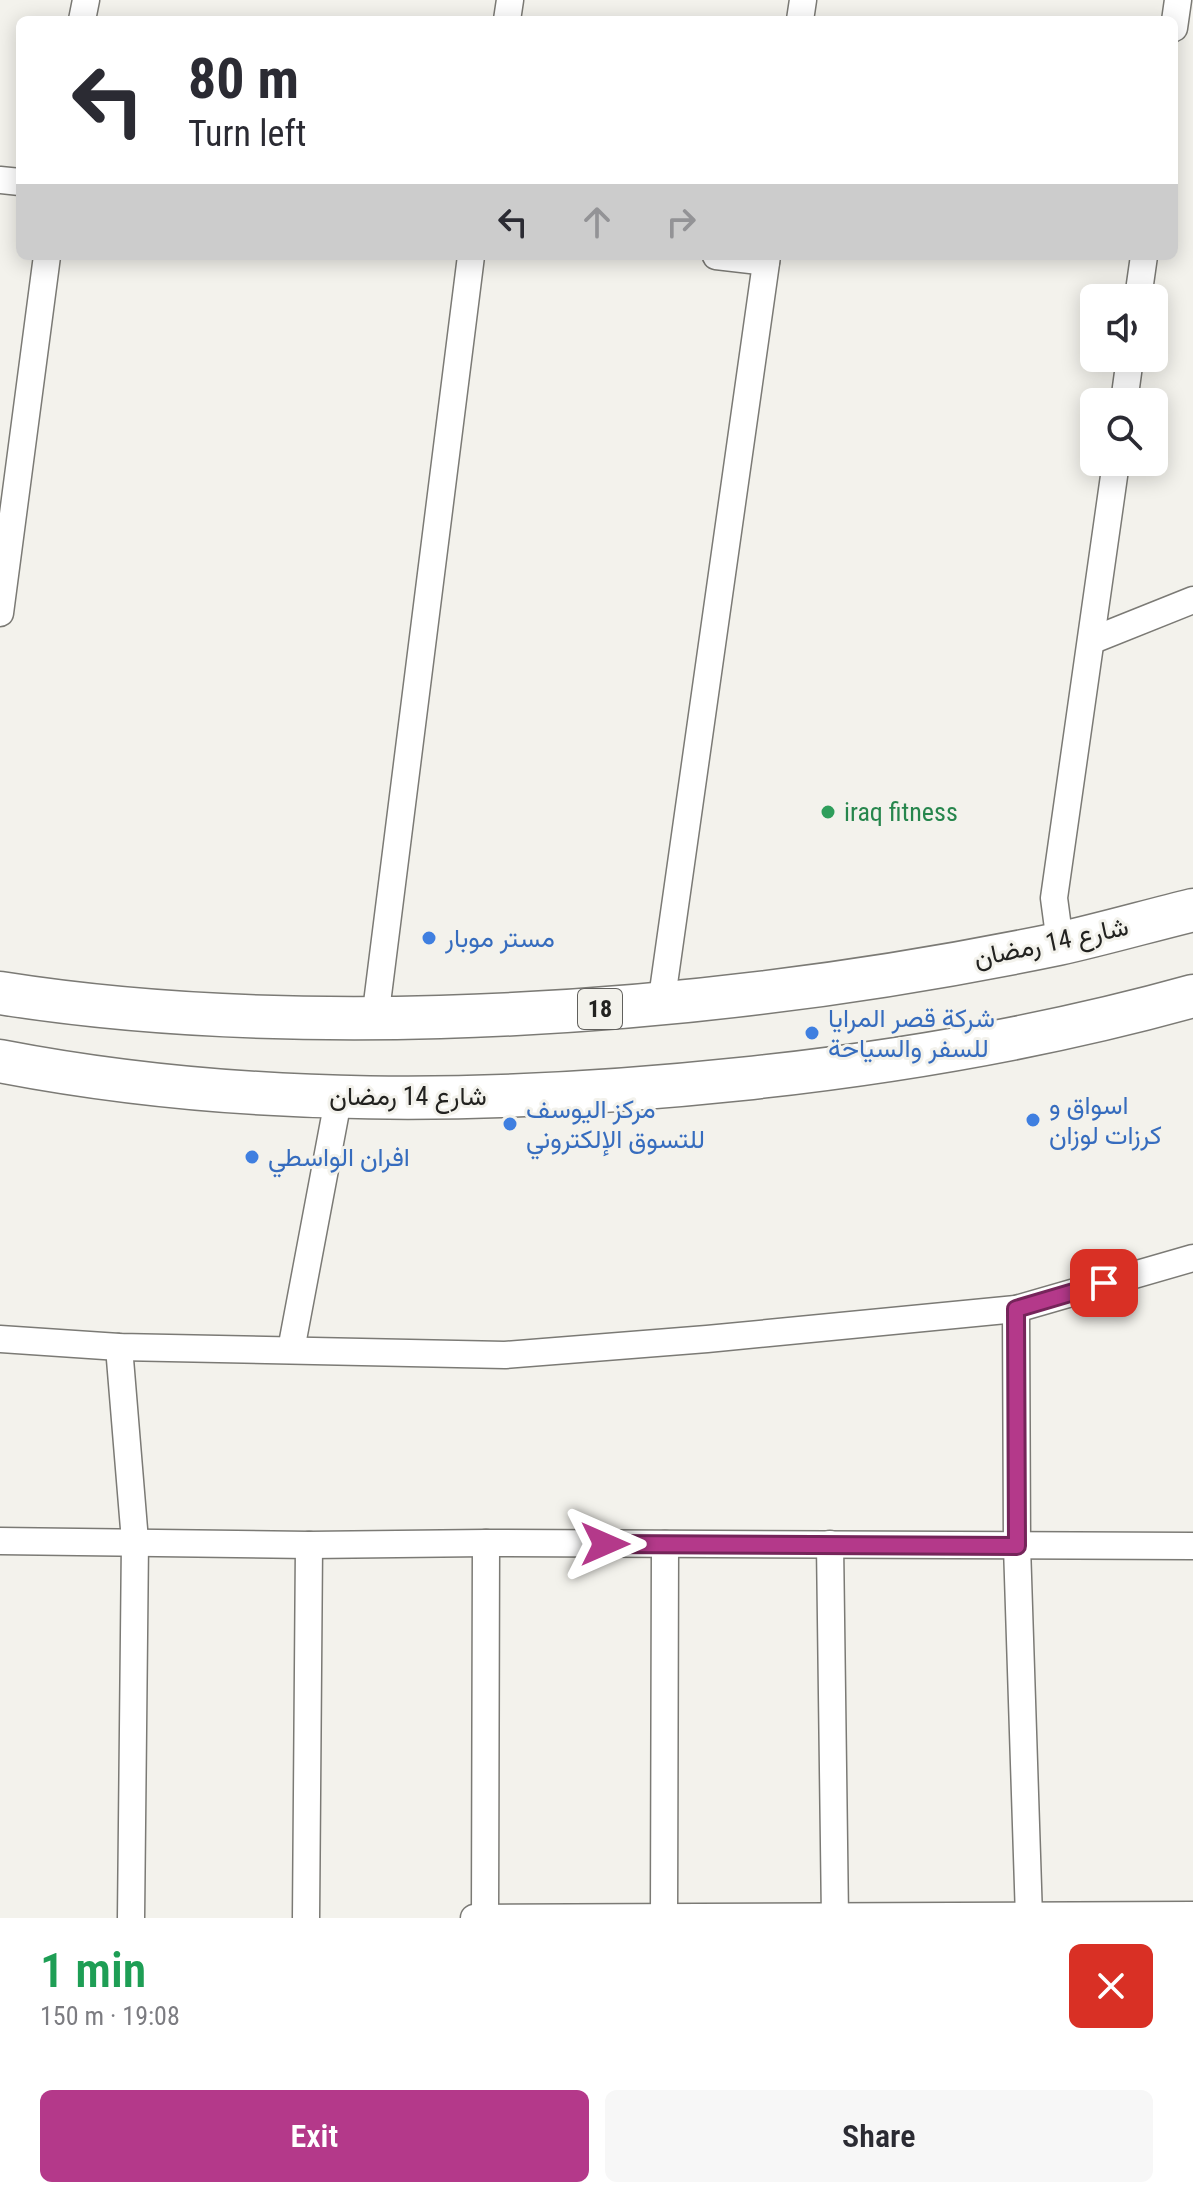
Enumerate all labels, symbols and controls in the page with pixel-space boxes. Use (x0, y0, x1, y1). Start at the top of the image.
text: 80 m (188, 46, 299, 112)
icon: left (56, 48, 160, 152)
text: Turn left (188, 113, 306, 155)
icon: left (491, 200, 535, 244)
icon: ahead (575, 200, 619, 244)
icon: right (659, 200, 703, 244)
map controls (1080, 284, 1168, 476)
button: sound (1080, 284, 1168, 372)
button: search (1080, 388, 1168, 476)
place label: iraq fitness (844, 797, 958, 827)
marker: iraq fitness (819, 803, 837, 821)
street label: شارع 14 رمضان (971, 911, 1132, 976)
place label: مستر موبار (444, 923, 555, 954)
marker: مستر موبار (420, 929, 438, 947)
road number: 18 (578, 989, 622, 1029)
place label: شركة قصر المرايا للسفر والسياحة (828, 1003, 995, 1064)
marker: شركة قصر المرايا للسفر والسياحة (803, 1024, 821, 1042)
street label: شارع 14 رمضان (329, 1081, 487, 1114)
place label: اسواق و كرزات لوزان (1049, 1090, 1162, 1151)
place label: مركز اليوسف للتسوق الإلكتروني (526, 1094, 705, 1160)
marker: اسواق و كرزات لوزان (1024, 1111, 1042, 1129)
marker: مركز اليوسف للتسوق الإلكتروني (501, 1115, 519, 1133)
place label: افران الواسطي (268, 1142, 410, 1178)
marker: افران الواسطي (243, 1148, 261, 1166)
pin (1070, 1249, 1138, 1317)
icon: arrive (1082, 1261, 1126, 1305)
position arrow (563, 1502, 647, 1586)
text: 1 min (40, 1942, 146, 1999)
button: close (1069, 1944, 1153, 2028)
text: 150 m · 19:08 (40, 2001, 180, 2031)
button: Exit (40, 2090, 589, 2182)
button: Share (605, 2090, 1153, 2182)

